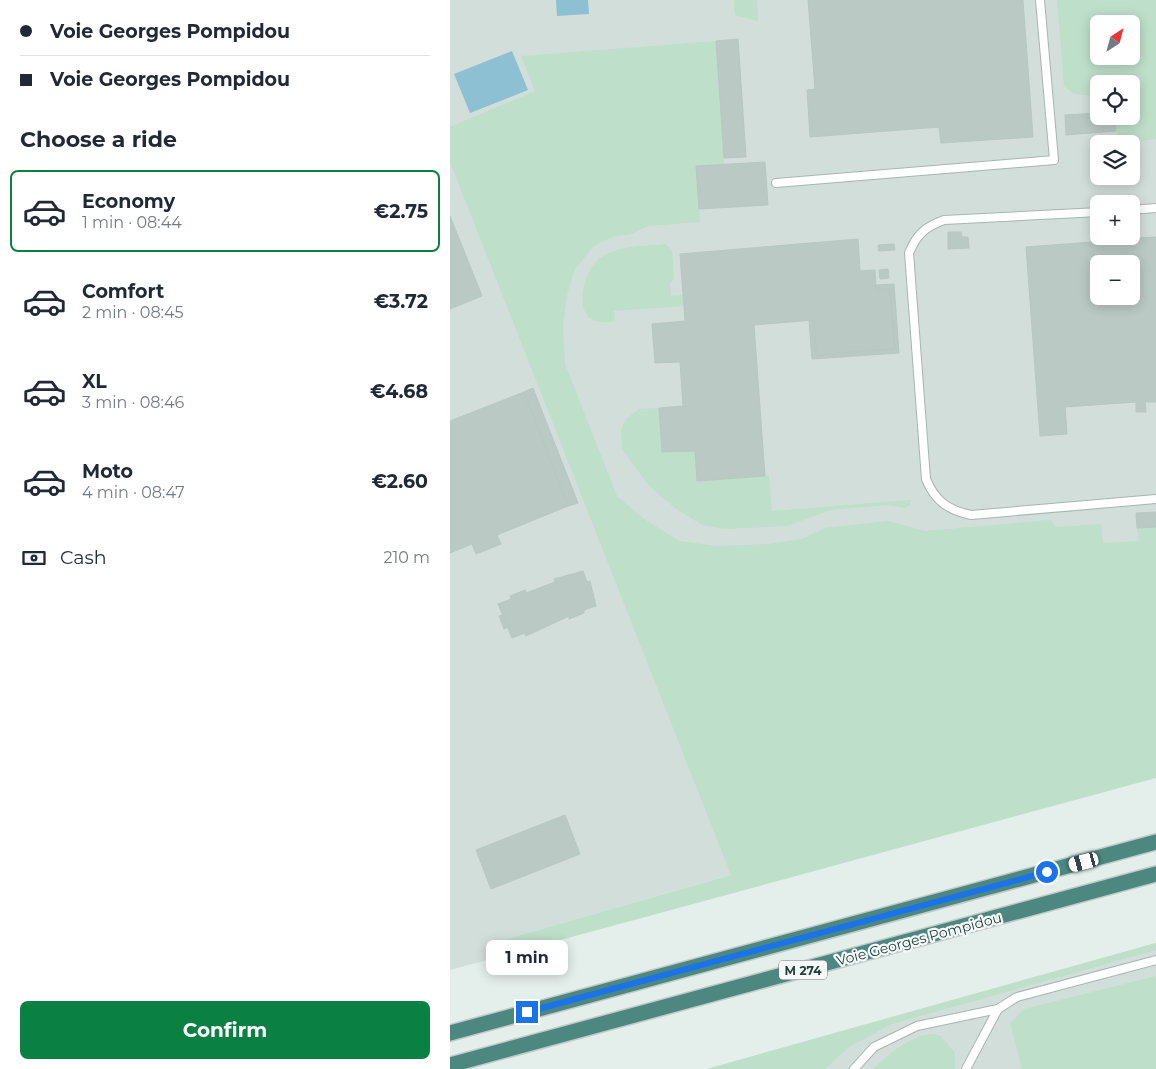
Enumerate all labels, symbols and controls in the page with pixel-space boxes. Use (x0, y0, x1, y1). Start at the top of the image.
north arrow (1090, 15, 1140, 65)
map controls (1090, 15, 1140, 305)
text: Voie Georges Pompidou (50, 20, 290, 43)
text: Voie Georges Pompidou (50, 68, 290, 91)
button: locate (1090, 75, 1140, 125)
text: Choose a ride (20, 126, 177, 153)
button: layers (1090, 135, 1140, 185)
icon: car (22, 189, 67, 234)
text: Economy (82, 190, 175, 213)
button: + (1090, 195, 1140, 245)
text: €2.75 (374, 200, 428, 223)
text: 1 min · 08:44 (82, 213, 182, 232)
button: − (1090, 255, 1140, 305)
icon: car (22, 279, 67, 324)
text: Comfort (82, 280, 164, 303)
text: €3.72 (374, 290, 428, 313)
text: 2 min · 08:45 (82, 303, 184, 322)
icon: car (22, 369, 67, 414)
text: XL (82, 370, 107, 393)
text: €4.68 (370, 380, 428, 403)
text: 3 min · 08:46 (82, 393, 184, 412)
icon: car (22, 459, 67, 504)
text: Moto (82, 460, 133, 483)
text: €2.60 (372, 470, 428, 493)
text: 4 min · 08:47 (82, 483, 185, 502)
icon: cash (20, 544, 48, 572)
text: Cash (60, 546, 107, 569)
text: 210 m (383, 548, 430, 567)
car (1067, 851, 1100, 873)
route start (1036, 861, 1058, 883)
street label: Voie Georges Pompidou (834, 908, 1004, 970)
callout: 1 min (486, 940, 568, 974)
text: 1 min (505, 948, 549, 967)
road number: M 274 (779, 960, 827, 980)
button: Confirm (20, 1001, 430, 1059)
route end (516, 1001, 538, 1023)

